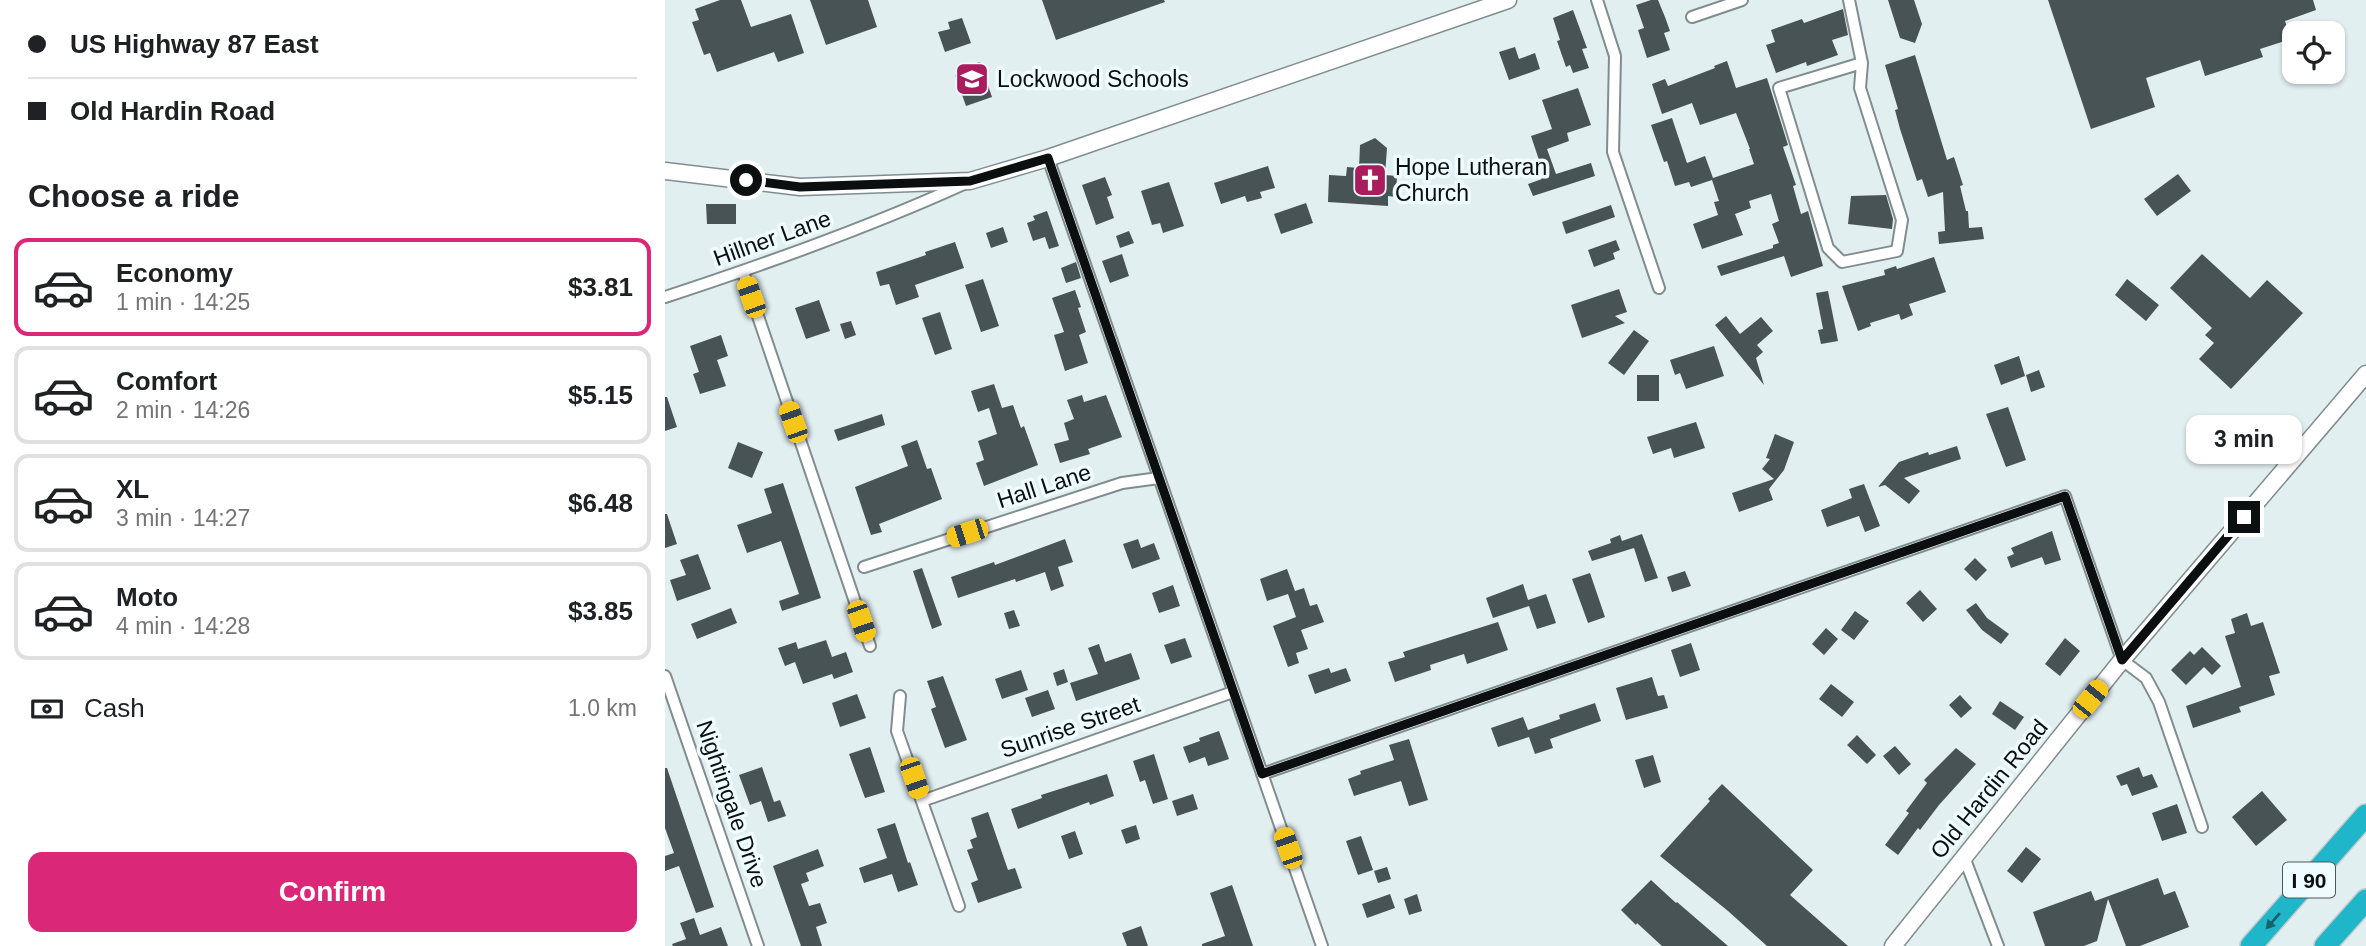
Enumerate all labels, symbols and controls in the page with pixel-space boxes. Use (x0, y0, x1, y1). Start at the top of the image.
map controls (2282, 21, 2345, 84)
button: locate (2282, 21, 2345, 84)
text: US Highway 87 East (70, 29, 319, 59)
school or university icon: Lockwood Schools (953, 60, 991, 98)
place label: Lockwood Schools (997, 66, 1189, 92)
text: Old Hardin Road (70, 96, 275, 126)
place label: Hope Lutheran Church (1395, 154, 1547, 206)
church icon: Hope Lutheran Church (1351, 161, 1389, 199)
route start (730, 164, 762, 196)
text: Choose a ride (28, 178, 240, 214)
street label: Hillner Lane (710, 205, 834, 271)
icon: car (32, 256, 95, 319)
text: Economy (116, 258, 233, 288)
text: $3.81 (568, 272, 633, 302)
car (735, 274, 768, 320)
text: 1 min · 14:25 (116, 289, 250, 315)
icon: car (32, 364, 95, 427)
text: Comfort (116, 366, 217, 396)
text: $5.15 (568, 380, 633, 410)
text: 2 min · 14:26 (116, 397, 250, 423)
car (777, 399, 810, 445)
callout: 3 min (2186, 416, 2302, 464)
text: 3 min (2214, 426, 2274, 452)
street label: Hall Lane (994, 459, 1094, 513)
icon: car (32, 472, 95, 535)
text: XL (116, 474, 149, 504)
text: $6.48 (568, 488, 633, 518)
route end (2228, 501, 2260, 533)
text: 3 min · 14:27 (116, 505, 250, 531)
car (944, 517, 991, 549)
icon: car (32, 580, 95, 643)
text: Moto (116, 582, 178, 612)
text: $3.85 (568, 596, 633, 626)
car (845, 598, 878, 644)
text: 4 min · 14:28 (116, 613, 250, 639)
car (2069, 676, 2112, 722)
icon: cash (28, 690, 66, 728)
street label: Sunrise Street (997, 691, 1144, 763)
text: Cash (84, 693, 145, 723)
text: 1.0 km (568, 695, 637, 721)
street label: Old Hardin Road (1925, 714, 2053, 864)
street label: Nightingale Drive (691, 717, 773, 891)
car (898, 755, 931, 801)
car (1272, 825, 1305, 871)
button: Confirm (28, 852, 637, 932)
road number: I 90 (2283, 862, 2335, 898)
one-way arrow (2265, 913, 2281, 930)

